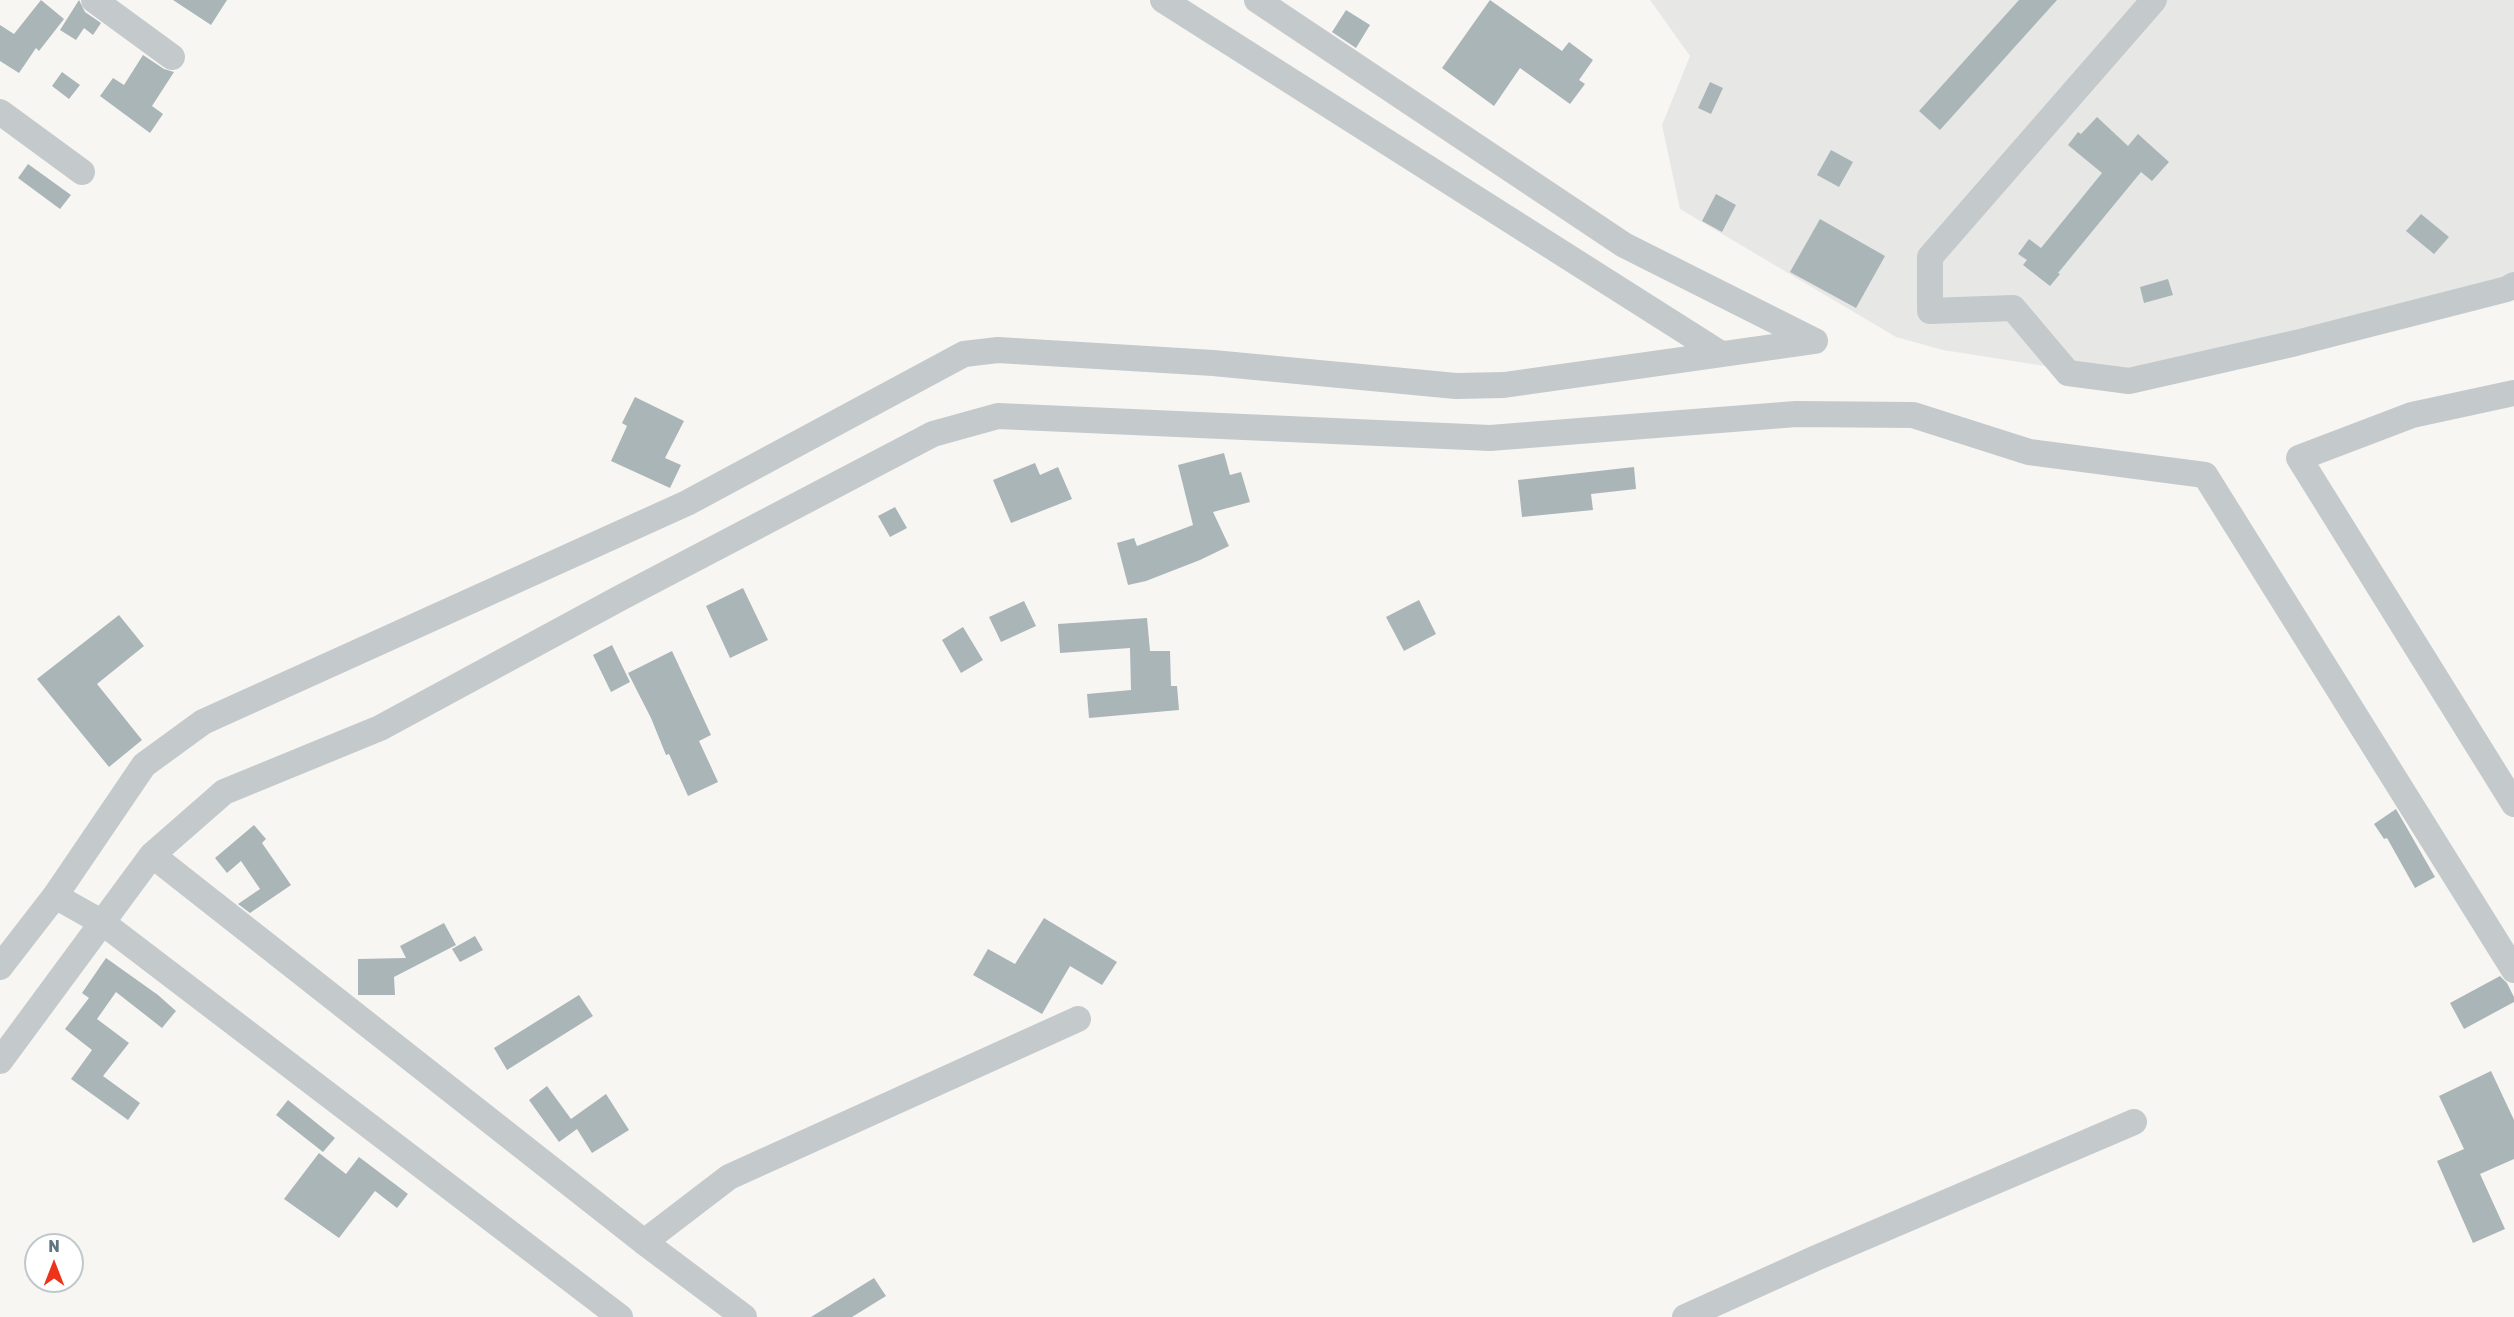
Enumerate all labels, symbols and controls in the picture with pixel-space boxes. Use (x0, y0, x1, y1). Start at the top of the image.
north arrow (24, 1233, 84, 1293)
text: N (48, 1237, 60, 1256)

